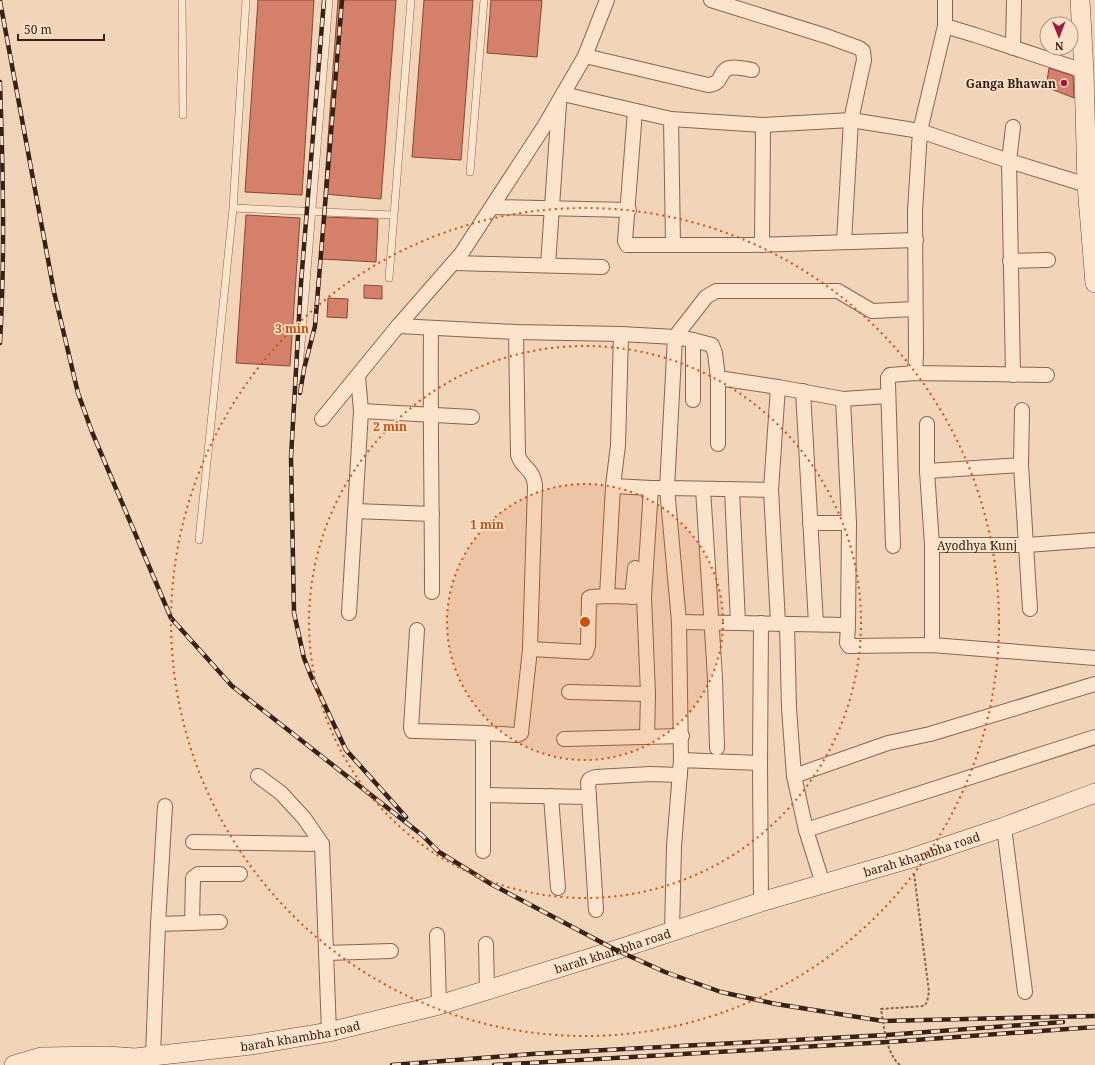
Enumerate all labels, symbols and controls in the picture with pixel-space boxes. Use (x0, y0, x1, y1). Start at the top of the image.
scale bar (18, 16, 104, 42)
north arrow (1039, 16, 1079, 56)
text: 50 m (24, 21, 52, 38)
text: N (1054, 39, 1064, 54)
place label: Ganga Bhawan (966, 75, 1056, 92)
marker: Ganga Bhawan (1059, 78, 1069, 88)
text: 3 min (275, 320, 309, 337)
text: 2 min (373, 418, 407, 435)
text: 1 min (470, 516, 504, 533)
street label: Ayodhya Kunj (937, 537, 1017, 554)
centre of rings (578, 615, 592, 629)
street label: barah khambha road (861, 827, 983, 880)
street label: barah khambha road (552, 924, 673, 977)
street label: barah khambha road (239, 1016, 362, 1055)

